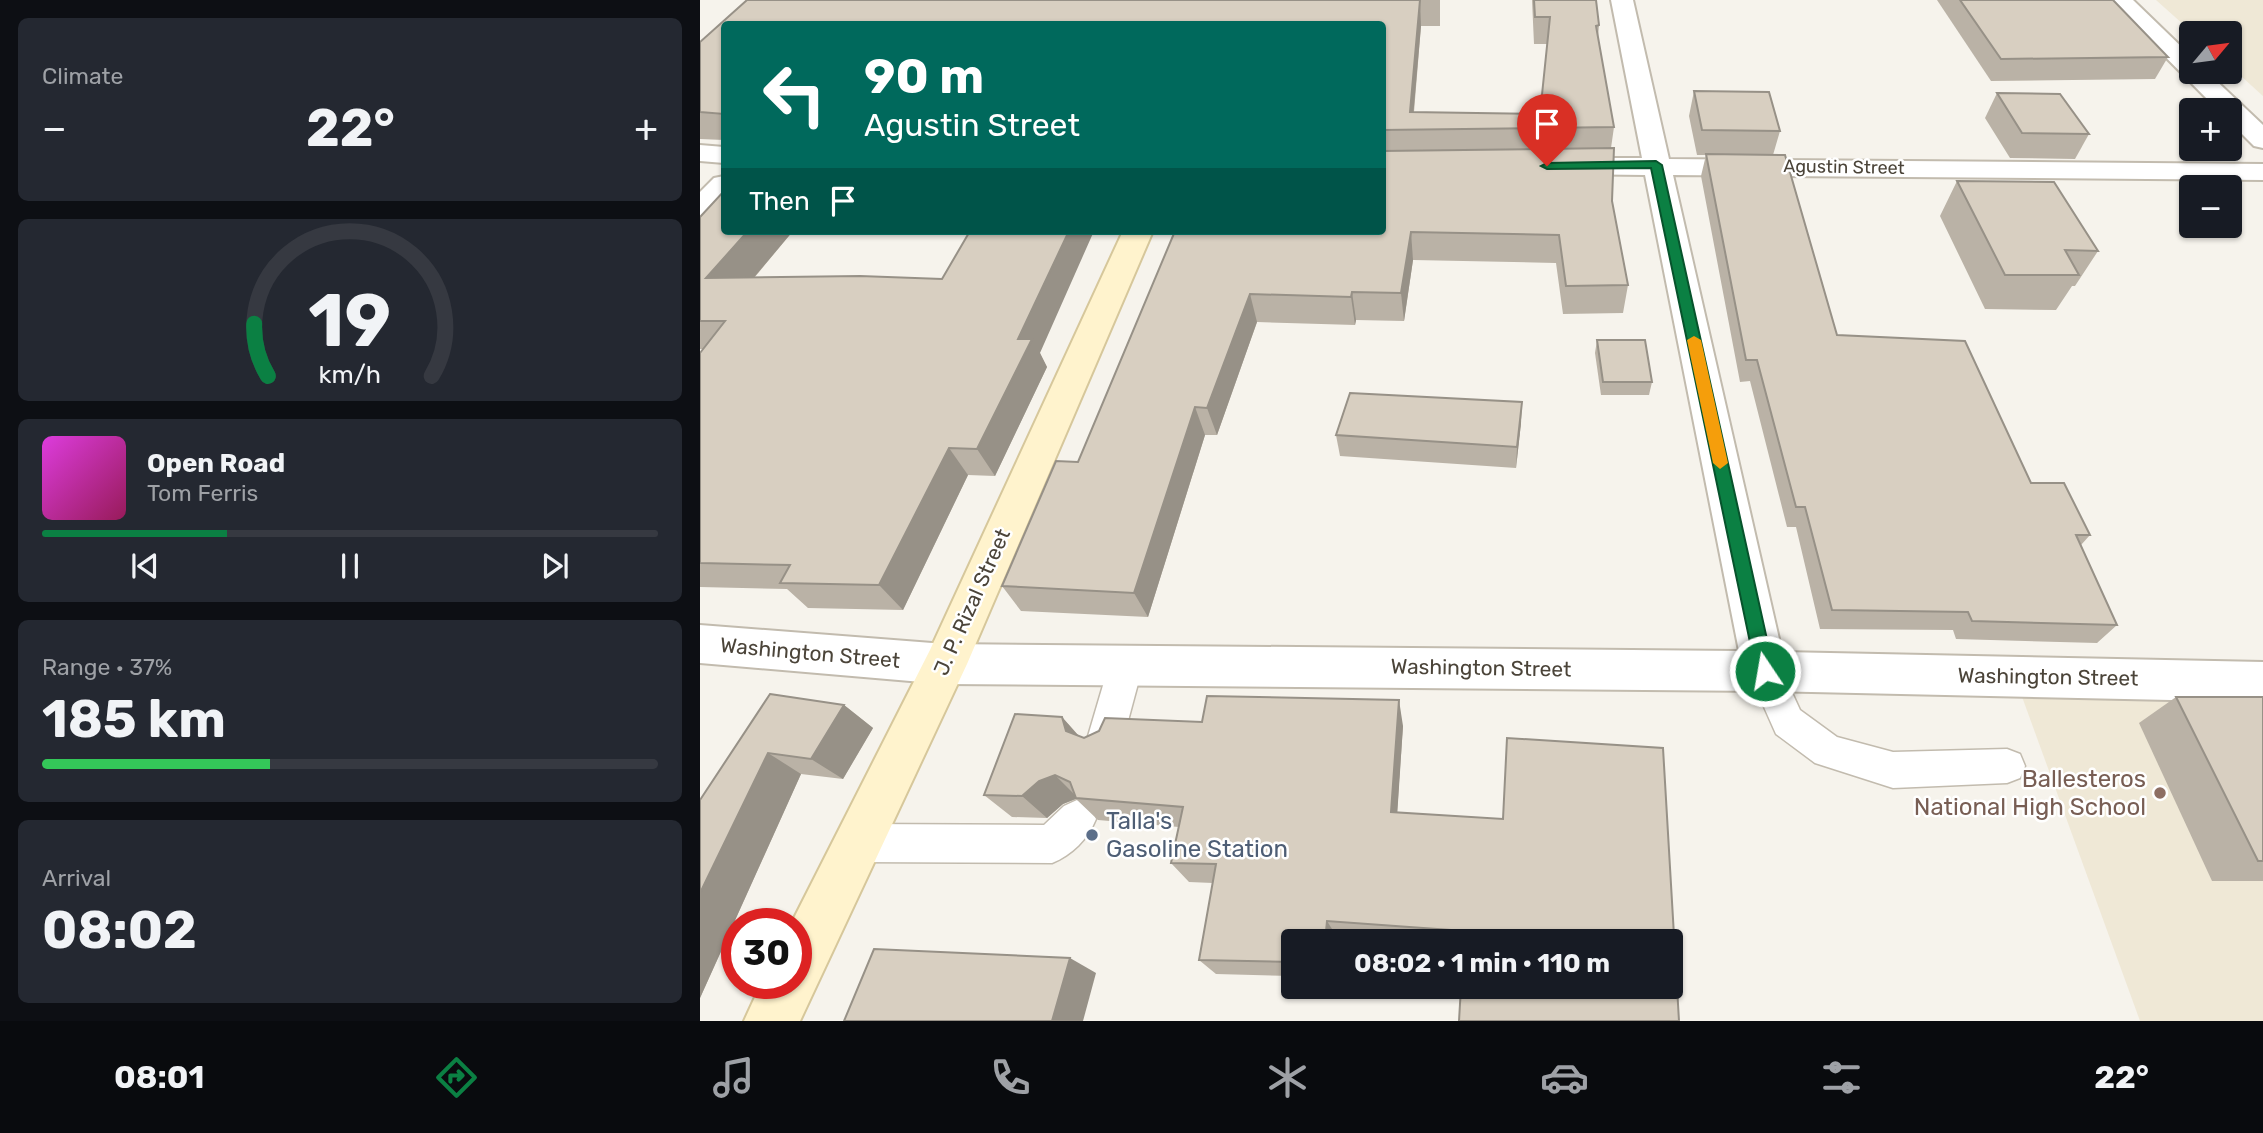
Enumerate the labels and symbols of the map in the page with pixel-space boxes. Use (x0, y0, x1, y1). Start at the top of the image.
north arrow (2179, 21, 2242, 84)
pin (1517, 94, 1577, 166)
street label: Agustin Street (1783, 155, 1905, 179)
street label: J. P. Rizal Street (928, 525, 1015, 679)
street label: Washington Street (719, 632, 901, 673)
position arrow (1728, 634, 1802, 708)
street label: Washington Street (1390, 653, 1572, 682)
street label: Washington Street (1957, 662, 2139, 691)
place label: Ballesteros National High School (1914, 765, 2146, 821)
marker: Ballesteros National High School (2152, 785, 2168, 801)
place label: Talla's Gasoline Station (1106, 807, 1288, 863)
marker: Talla's Gasoline Station (1084, 827, 1100, 843)
speed limit sign: 30 (721, 908, 812, 999)

